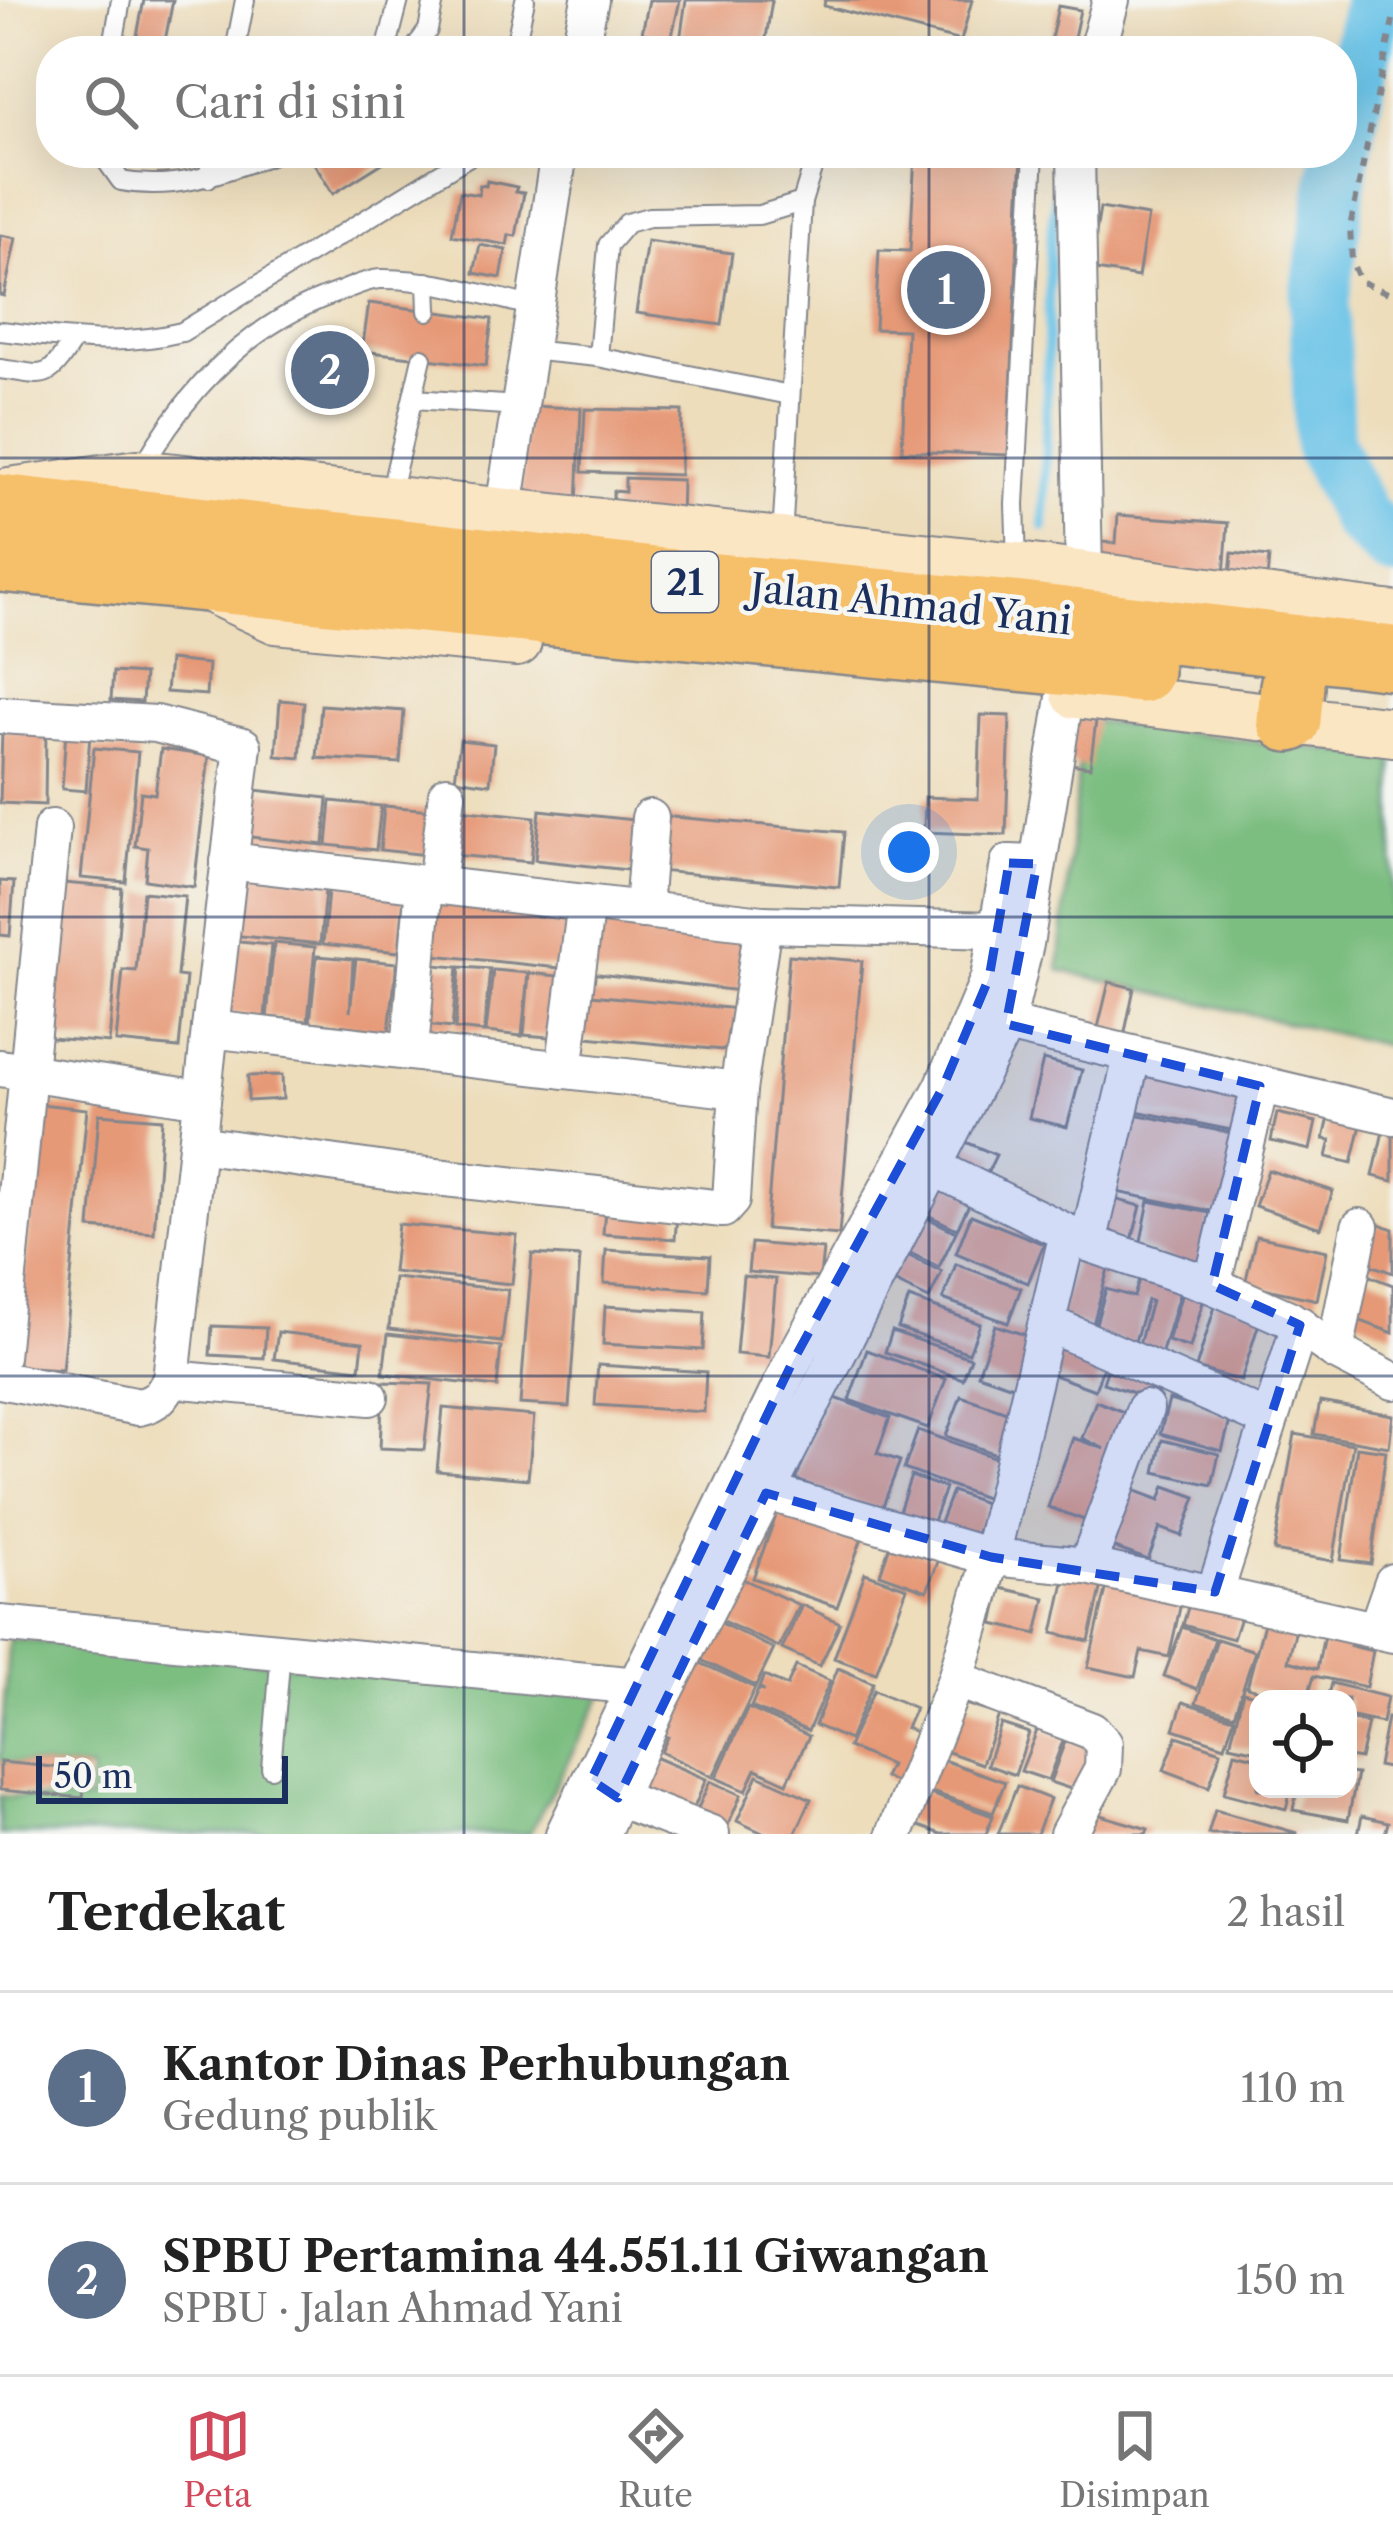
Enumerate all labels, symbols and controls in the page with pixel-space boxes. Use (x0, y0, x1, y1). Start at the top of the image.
search box (36, 36, 1357, 168)
icon: search (78, 69, 144, 135)
text: Cari di sini (174, 74, 405, 130)
pin: 1 (907, 245, 985, 335)
pin: 2 (291, 325, 369, 415)
road number: 21 (652, 552, 718, 612)
street label: Jalan Ahmad Yani (742, 563, 1074, 645)
your location (879, 822, 939, 882)
map controls (1249, 1690, 1357, 1798)
button: locate (1249, 1690, 1357, 1798)
scale bar (36, 1750, 288, 1803)
text: 50 m (54, 1756, 132, 1797)
text: Terdekat (48, 1881, 285, 1943)
text: 2 hasil (1227, 1888, 1345, 1936)
text: Kantor Dinas Perhubungan (162, 2036, 790, 2092)
text: 1 (78, 2064, 96, 2112)
text: 110 m (1241, 2064, 1345, 2112)
text: Gedung publik (162, 2092, 436, 2140)
text: SPBU Pertamina 44.551.11 Giwangan (162, 2228, 989, 2284)
text: 2 (75, 2256, 99, 2304)
text: 150 m (1236, 2256, 1345, 2304)
text: SPBU · Jalan Ahmad Yani (162, 2284, 623, 2332)
tab: Peta (183, 2403, 252, 2516)
tab: Rute (618, 2403, 693, 2516)
tab: Disimpan (1059, 2403, 1210, 2516)

